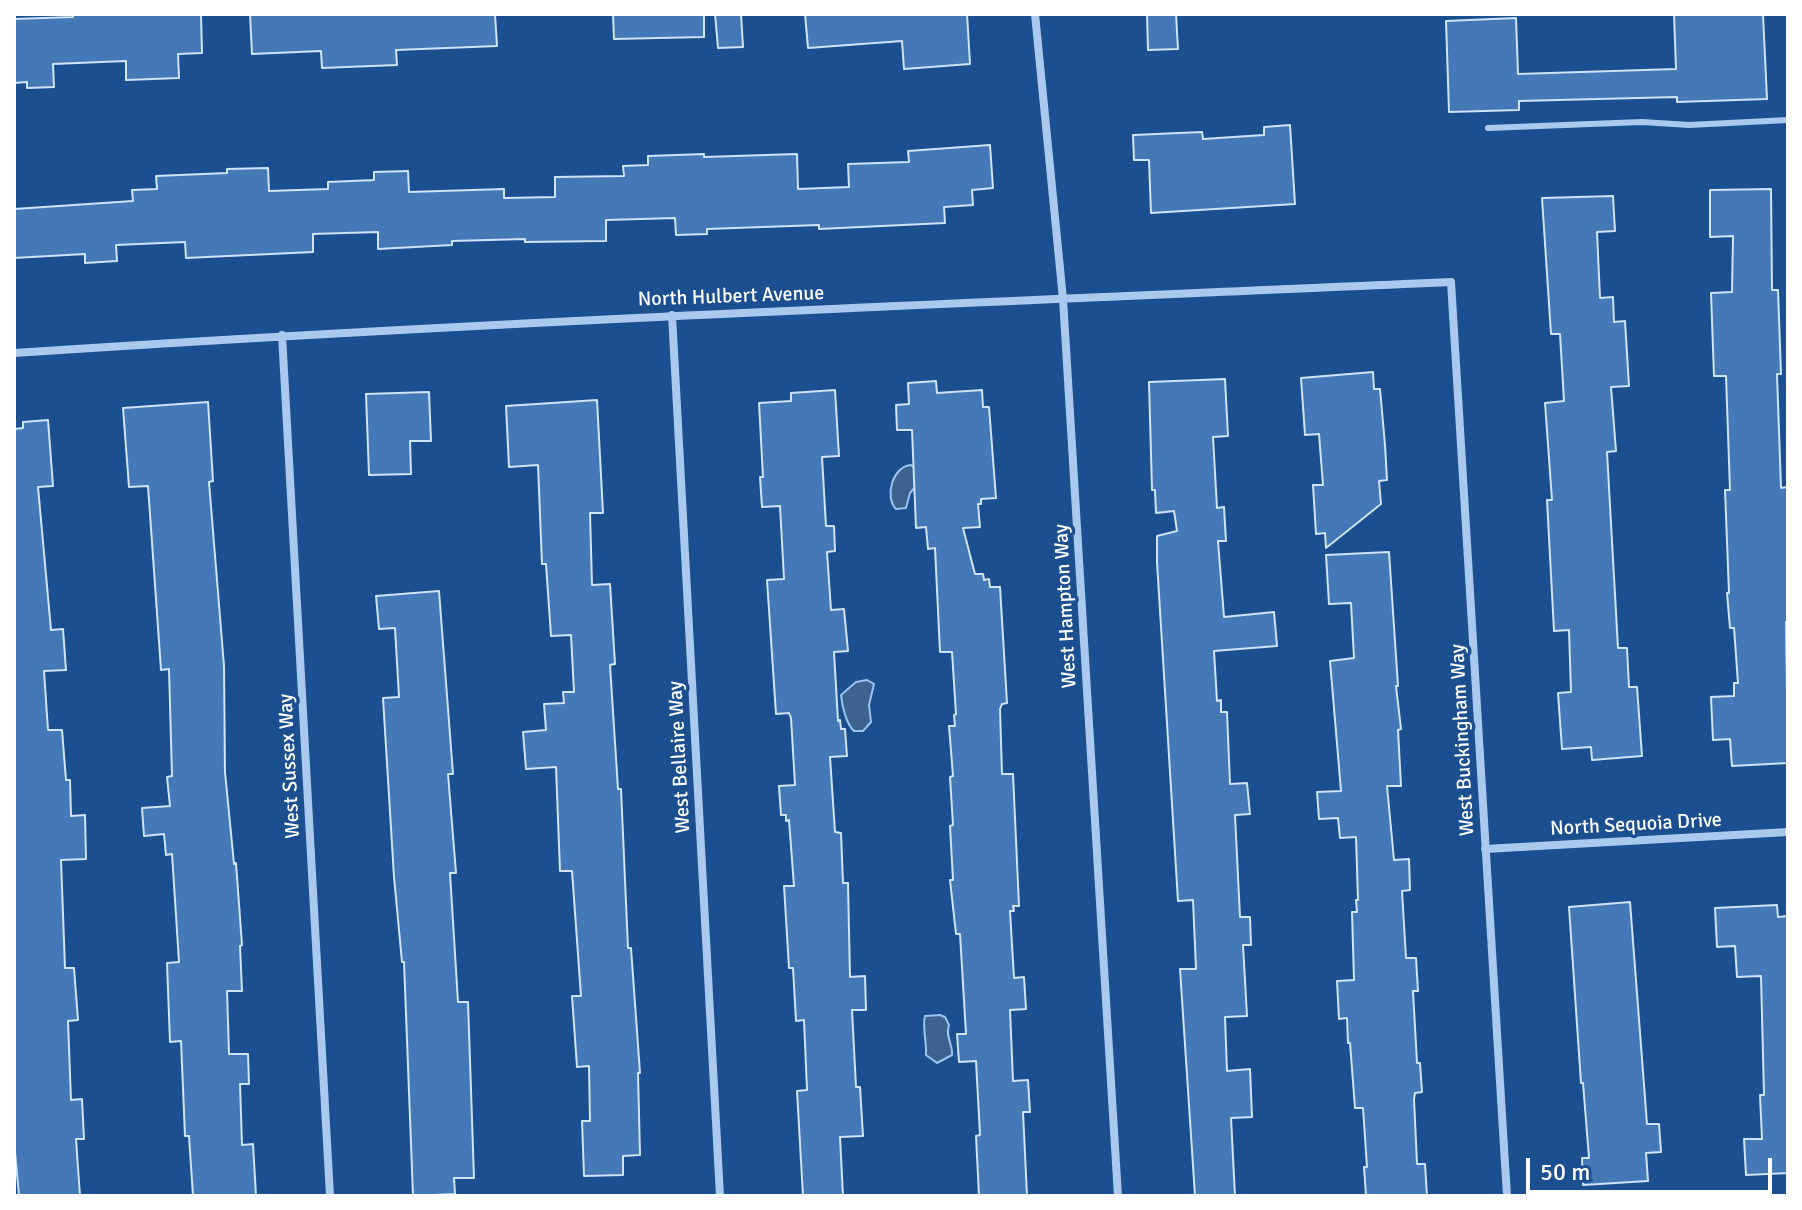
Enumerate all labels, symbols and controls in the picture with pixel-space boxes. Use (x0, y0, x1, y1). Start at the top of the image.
street label: North Hulbert Avenue (637, 282, 825, 312)
street label: West Hampton Way (1050, 523, 1082, 689)
street label: West Buckingham Way (1446, 643, 1480, 837)
street label: West Bellaire Way (664, 680, 696, 834)
street label: West Sussex Way (274, 693, 306, 839)
street label: North Sequoia Drive (1550, 809, 1722, 841)
scale bar (1530, 1142, 1776, 1192)
text: 50 m (1540, 1157, 1590, 1187)

